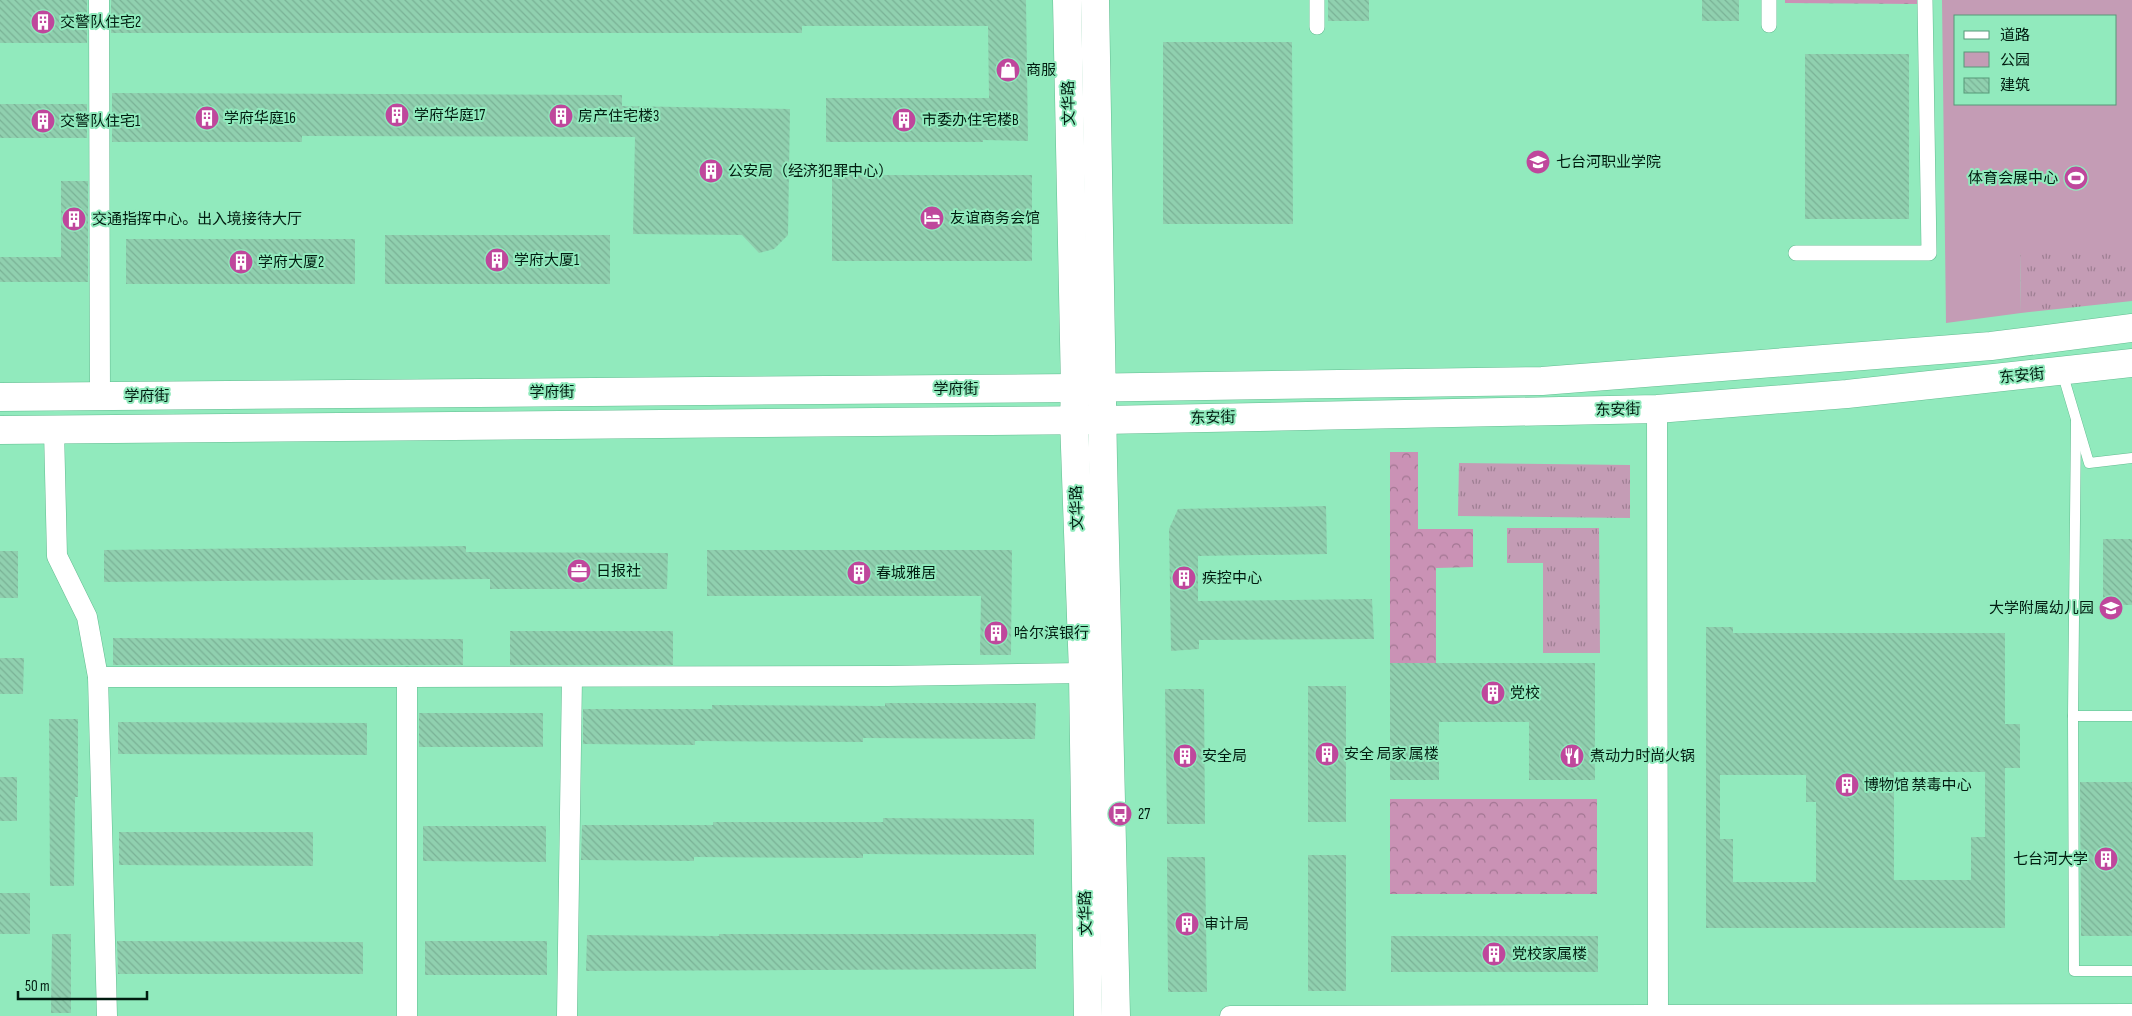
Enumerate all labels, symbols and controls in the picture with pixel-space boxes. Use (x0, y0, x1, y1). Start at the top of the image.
building icon: 交警队住宅2 (30, 9, 56, 35)
place label: 交警队住宅2 (60, 13, 141, 32)
legend (1954, 15, 2117, 105)
text: 道路 (2000, 26, 2030, 45)
text: 公园 (2000, 51, 2030, 70)
shop icon: 商服 (995, 57, 1021, 83)
place label: 商服 (1026, 61, 1056, 80)
text: 建筑 (2000, 76, 2030, 95)
street label: 文华路 (1059, 80, 1079, 126)
building icon: 学府华庭17 (384, 102, 410, 128)
building icon: 房产住宅楼3 (548, 103, 574, 129)
building icon: 学府华庭16 (194, 105, 220, 131)
place label: 学府华庭17 (414, 106, 485, 125)
place label: 房产住宅楼3 (578, 107, 659, 126)
building icon: 市委办住宅楼B (891, 107, 917, 133)
building icon: 交警队住宅1 (30, 108, 56, 134)
place label: 学府华庭16 (224, 109, 296, 128)
place label: 市委办住宅楼B (922, 111, 1019, 130)
place label: 交警队住宅1 (60, 112, 141, 131)
school or university icon: 七台河职业学院 (1525, 149, 1551, 175)
place label: 七台河职业学院 (1556, 153, 1661, 172)
building icon: 公安局（经济犯罪中心） (698, 158, 724, 184)
place label: 公安局（经济犯罪中心） (728, 162, 893, 181)
sports icon: 体育会展中心 (2063, 165, 2089, 191)
place label: 体育会展中心 (1968, 169, 2058, 188)
hotel icon: 友谊商务会馆 (919, 205, 945, 231)
building icon: 交通指挥中心。出入境接待大厅 (61, 206, 87, 232)
place label: 友谊商务会馆 (950, 209, 1040, 228)
place label: 交通指挥中心。出入境接待大厅 (92, 210, 302, 229)
building icon: 学府大厦1 (484, 247, 510, 273)
building icon: 学府大厦2 (228, 249, 254, 275)
place label: 学府大厦1 (514, 251, 580, 270)
place label: 学府大厦2 (258, 253, 324, 272)
street label: 东安街 (1999, 364, 2045, 388)
street label: 学府街 (933, 380, 979, 399)
street label: 学府街 (529, 383, 575, 402)
street label: 学府街 (124, 387, 170, 406)
street label: 东安街 (1595, 400, 1641, 420)
street label: 东安街 (1190, 408, 1236, 428)
street label: 文华路 (1067, 485, 1087, 531)
office icon: 日报社 (566, 558, 592, 584)
building icon: 春城雅居 (846, 560, 872, 586)
place label: 日报社 (596, 562, 641, 581)
place label: 春城雅居 (876, 564, 936, 583)
building icon: 疾控中心 (1171, 565, 1197, 591)
place label: 疾控中心 (1202, 569, 1262, 588)
school or university icon: 大学附属幼儿园 (2098, 595, 2124, 621)
place label: 大学附属幼儿园 (1989, 599, 2094, 618)
building icon: 哈尔滨银行 (983, 620, 1009, 646)
place label: 哈尔滨银行 (1014, 624, 1089, 643)
building icon: 党校 (1480, 680, 1506, 706)
place label: 党校 (1510, 684, 1540, 703)
building icon: 安全 局家 属楼 (1314, 741, 1340, 767)
building icon: 安全局 (1172, 743, 1198, 769)
restaurant icon: 煮动力时尚火锅 (1559, 743, 1585, 769)
place label: 安全 局家 属楼 (1344, 745, 1439, 764)
place label: 安全局 (1202, 747, 1247, 766)
place label: 煮动力时尚火锅 (1590, 747, 1695, 766)
building icon: 博物馆 禁毒中心 (1834, 772, 1860, 798)
place label: 博物馆 禁毒中心 (1864, 776, 1971, 795)
bus stop icon: 27 (1107, 801, 1133, 827)
place label: 27 (1138, 805, 1150, 824)
building icon: 七台河大学 (2093, 846, 2119, 872)
place label: 七台河大学 (2013, 850, 2088, 869)
street label: 文华路 (1076, 890, 1096, 936)
building icon: 审计局 (1174, 911, 1200, 937)
place label: 审计局 (1204, 915, 1249, 934)
building icon: 党校家属楼 (1481, 941, 1507, 967)
place label: 党校家属楼 (1512, 945, 1587, 964)
scale bar (18, 968, 146, 1000)
text: 50 m (25, 977, 50, 996)

